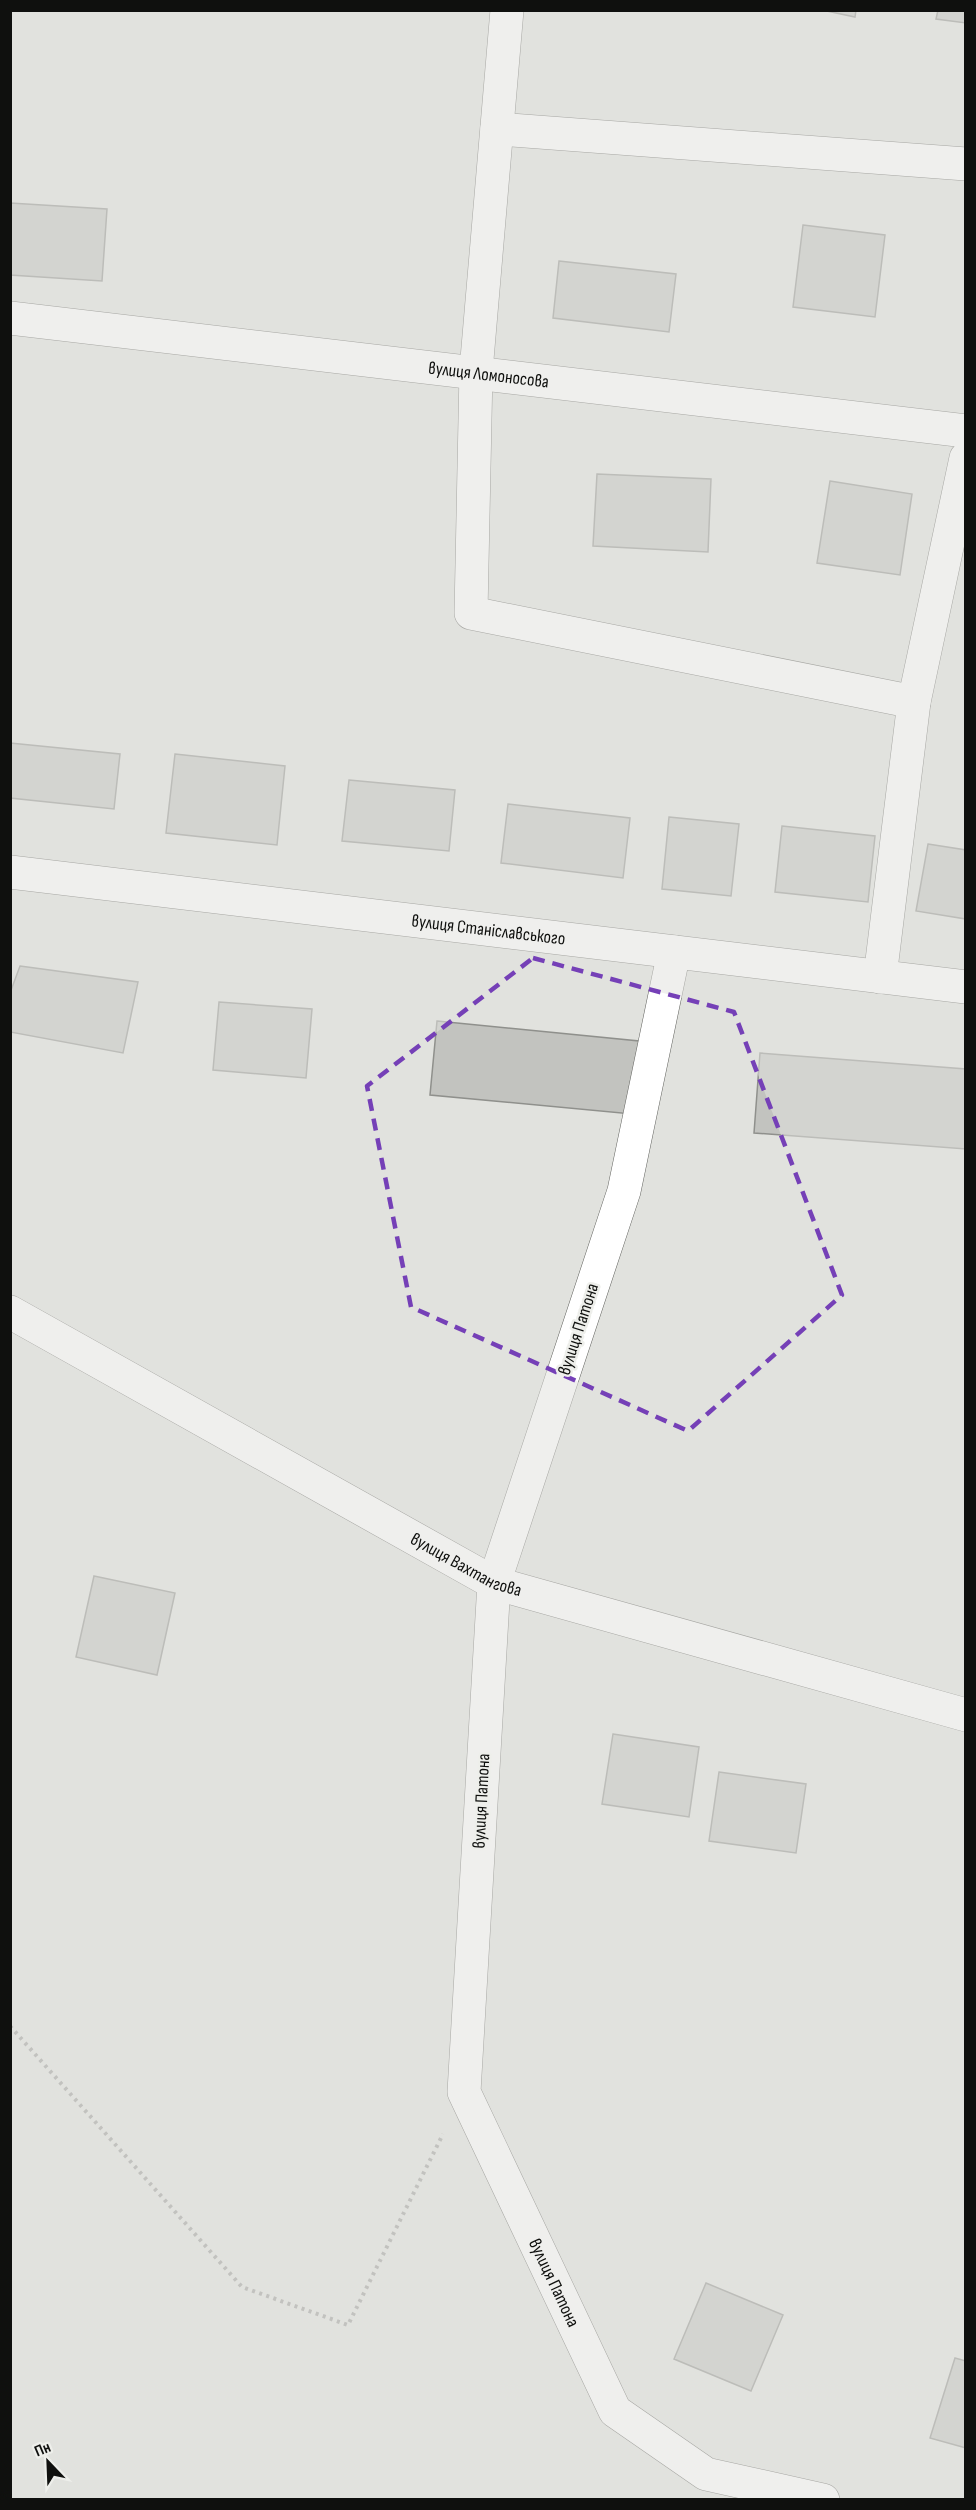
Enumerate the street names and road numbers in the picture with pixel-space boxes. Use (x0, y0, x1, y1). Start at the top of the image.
street label: вулиця Ломоносова (427, 358, 550, 393)
street label: вулиця Станіславського (411, 910, 566, 950)
street label: вулиця Патона (554, 1281, 603, 1378)
street label: вулиця Вахтангова (407, 1528, 524, 1601)
street label: вулиця Патона (469, 1753, 494, 1849)
street label: вулиця Патона (524, 2235, 584, 2330)

